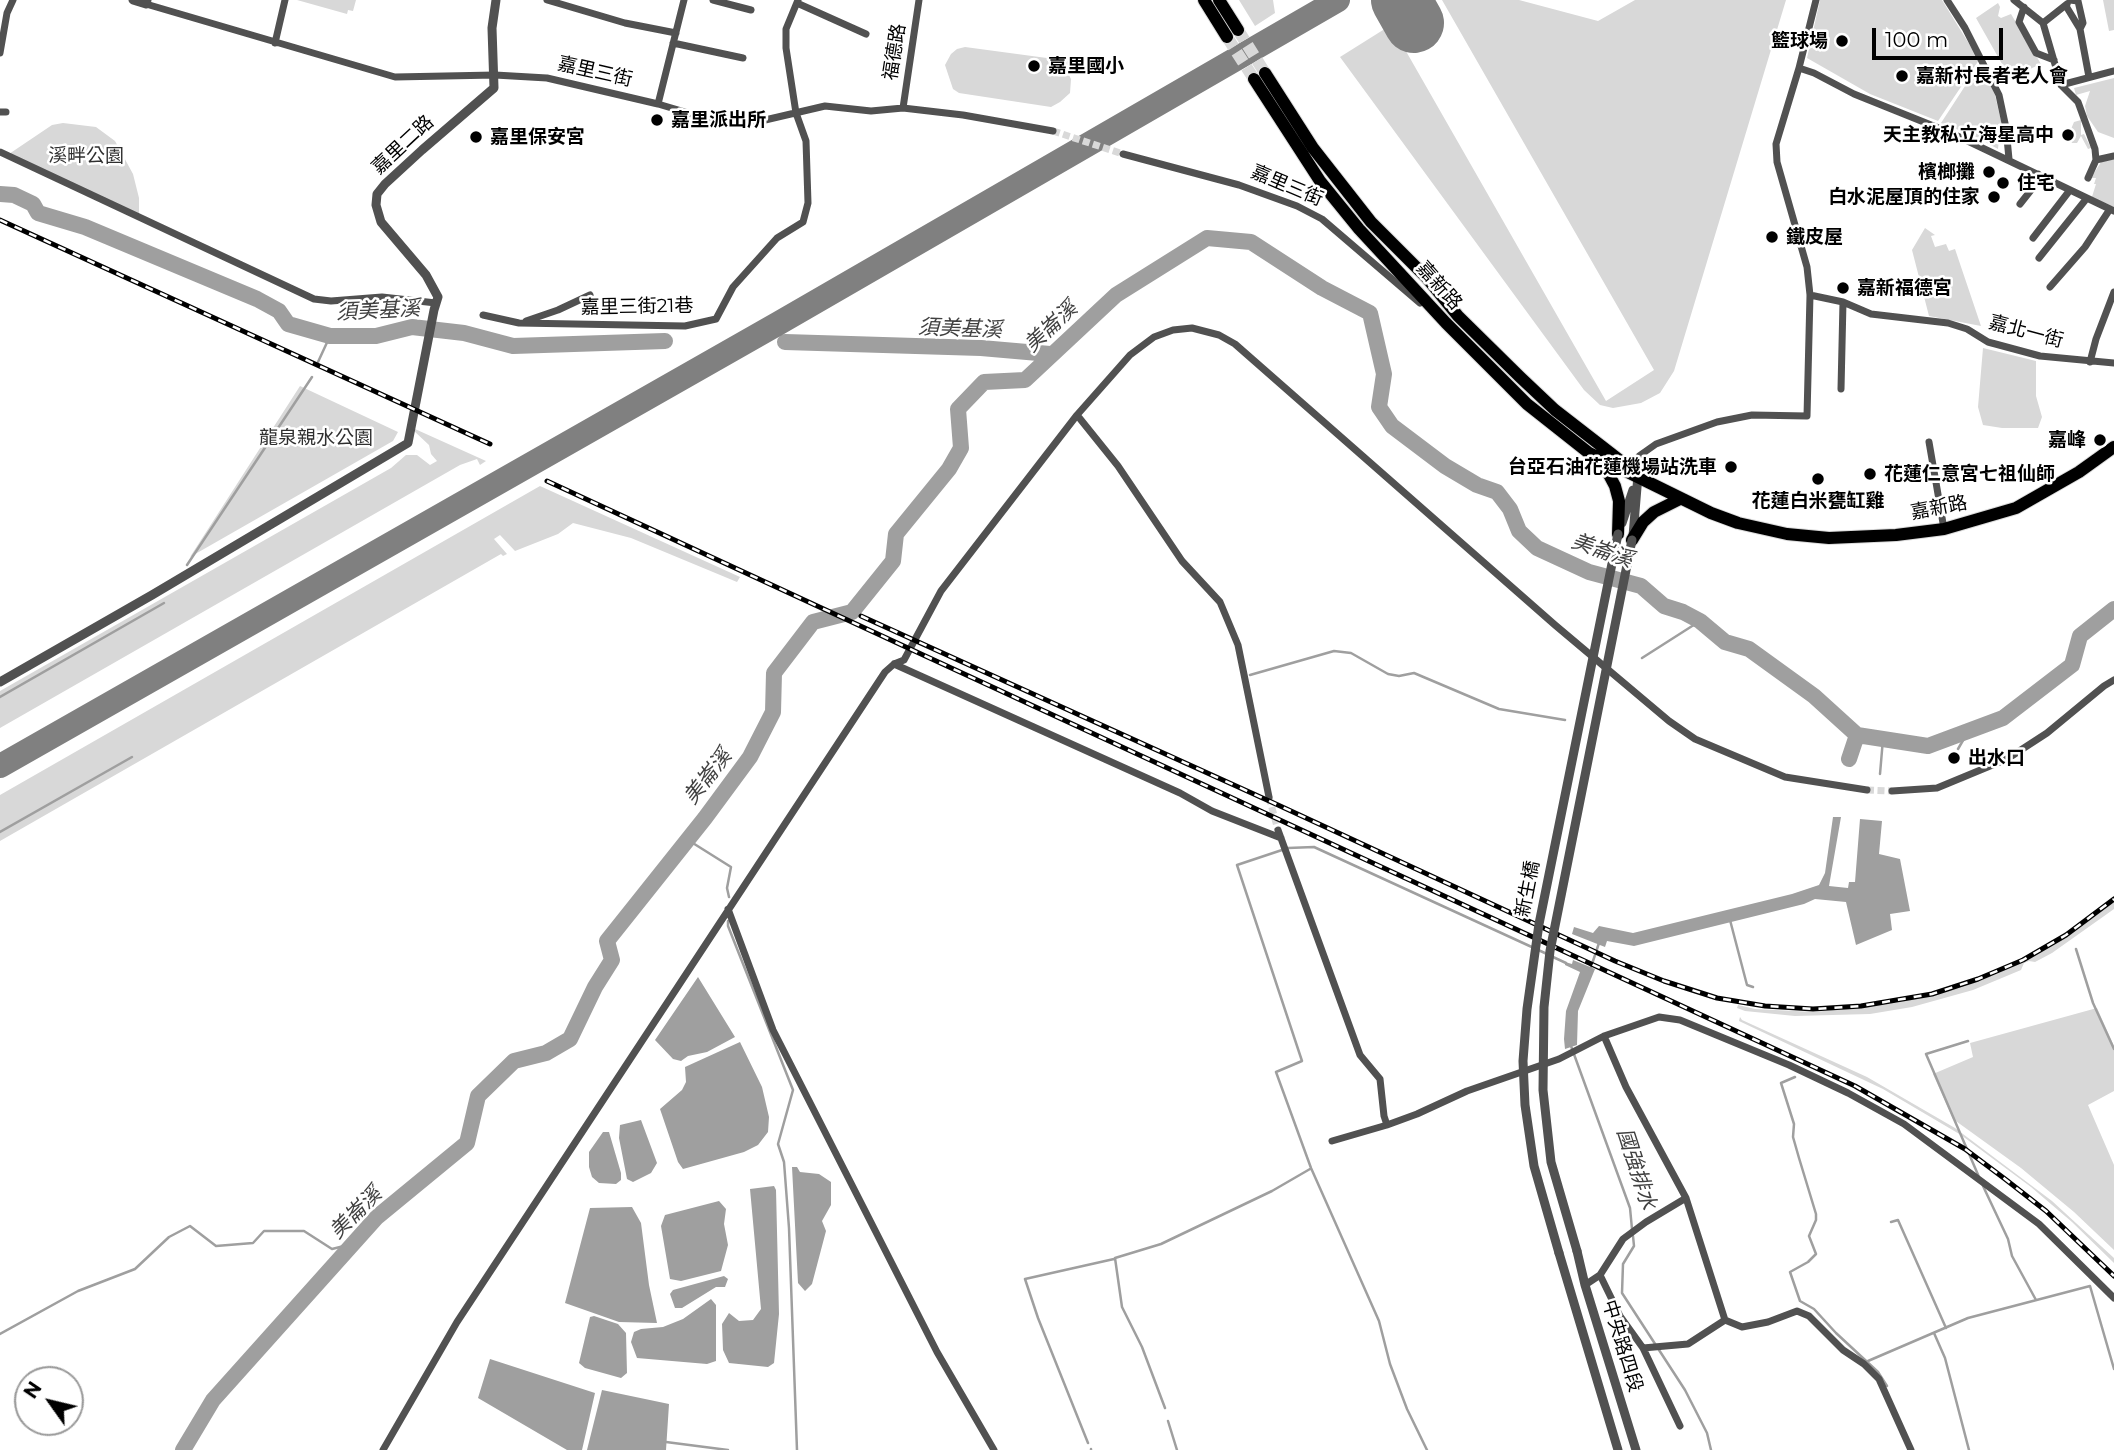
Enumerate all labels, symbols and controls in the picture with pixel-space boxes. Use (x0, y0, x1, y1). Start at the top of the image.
scale bar (1876, 14, 2007, 58)
street label: 福德路 (879, 22, 911, 82)
text: 100 m (1885, 27, 1948, 52)
place label: 籃球場 (1771, 30, 1828, 52)
marker: 籃球場 (1834, 33, 1850, 49)
street label: 嘉里三街 (555, 52, 635, 92)
place label: 嘉里國小 (1048, 55, 1124, 77)
marker: 嘉里國小 (1026, 58, 1042, 74)
place label: 嘉新村長者老人會 (1916, 65, 2068, 87)
marker: 嘉新村長者老人會 (1894, 68, 1910, 84)
place label: 嘉里派出所 (671, 109, 766, 131)
street label: 嘉里二路 (367, 111, 439, 179)
marker: 嘉里派出所 (649, 112, 665, 128)
place label: 天主教私立海星高中 (1883, 124, 2054, 146)
place label: 嘉里保安宮 (490, 126, 585, 148)
marker: 天主教私立海星高中 (2060, 127, 2076, 143)
marker: 嘉里保安宮 (468, 129, 484, 145)
park label: 溪畔公園 (48, 145, 124, 167)
street label: 嘉里三街 (1248, 161, 1326, 211)
place label: 檳榔攤 (1918, 161, 1975, 183)
marker: 檳榔攤 (1981, 164, 1997, 180)
place label: 住宅 (2017, 172, 2055, 194)
marker: 住宅 (1995, 175, 2011, 191)
place label: 白水泥屋頂的住家 (1828, 186, 1980, 208)
marker: 白水泥屋頂的住家 (1986, 189, 2002, 205)
place label: 鐵皮屋 (1786, 226, 1843, 248)
marker: 鐵皮屋 (1764, 229, 1780, 245)
street label: 嘉新路 (1411, 257, 1467, 315)
place label: 嘉新福德宮 (1857, 277, 1952, 299)
marker: 嘉新福德宮 (1835, 280, 1851, 296)
street label: 嘉里三街21巷 (580, 295, 694, 319)
water label: 須美基溪 (335, 296, 421, 326)
water label: 美崙溪 (1019, 296, 1083, 358)
street label: 嘉北一街 (1986, 311, 2066, 353)
water label: 須美基溪 (918, 315, 1002, 343)
park label: 龍泉親水公園 (259, 427, 373, 449)
place label: 嘉峰 (2048, 429, 2086, 451)
marker: 嘉峰 (2092, 432, 2108, 448)
place label: 台亞石油花蓮機場站洗車 (1508, 456, 1717, 478)
marker: 台亞石油花蓮機場站洗車 (1723, 459, 1739, 475)
place label: 花蓮仁意宮七祖仙師 (1884, 463, 2055, 485)
marker: 花蓮仁意宮七祖仙師 (1862, 466, 1878, 482)
marker: 花蓮白米甕缸雞 (1810, 471, 1826, 487)
place label: 花蓮白米甕缸雞 (1752, 490, 1884, 512)
street label: 嘉新路 (1909, 491, 1969, 525)
water label: 美崙溪 (1568, 529, 1636, 573)
water label: 美崙溪 (679, 744, 737, 810)
place label: 出水口 (1968, 747, 2025, 769)
marker: 出水口 (1946, 750, 1962, 766)
street label: 新生橋 (1511, 859, 1545, 919)
water label: 國強排水 (1611, 1125, 1661, 1213)
water label: 美崙溪 (325, 1182, 387, 1244)
street label: 中央路四段 (1597, 1297, 1647, 1395)
north arrow (14, 1366, 84, 1436)
text: N (19, 1377, 47, 1403)

